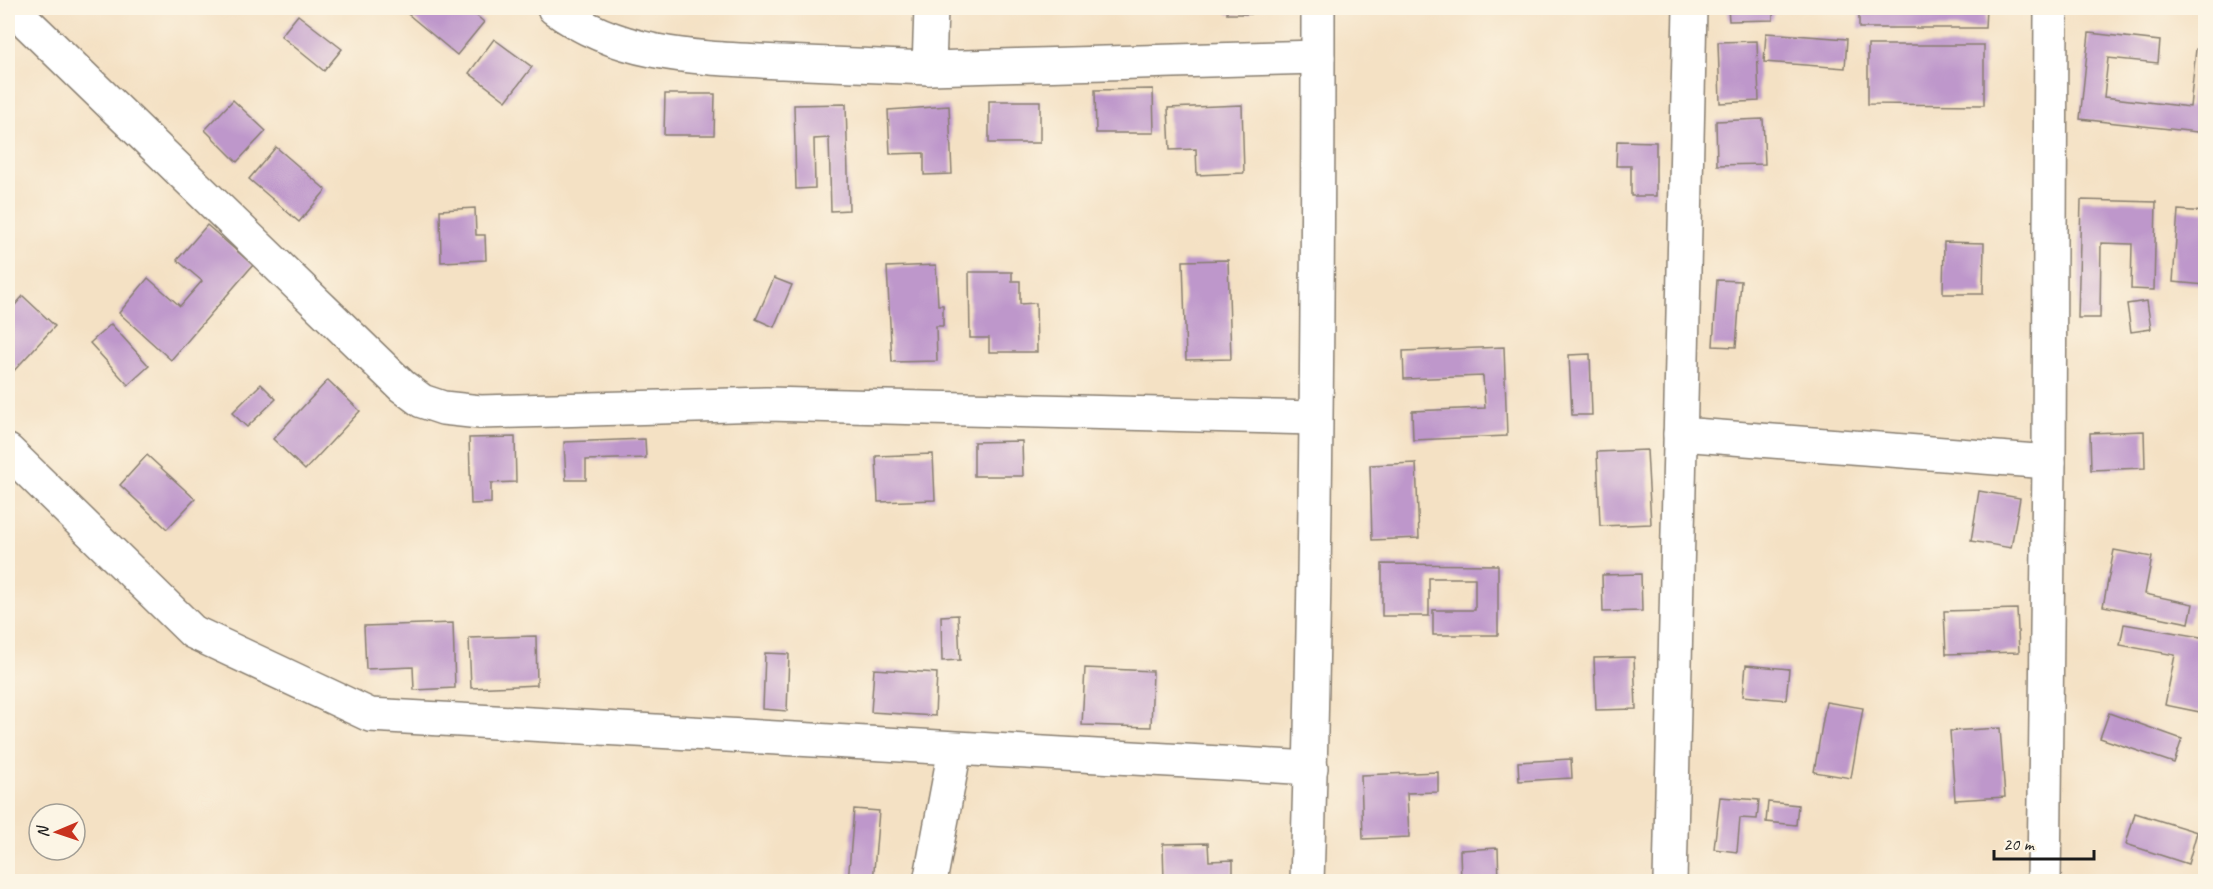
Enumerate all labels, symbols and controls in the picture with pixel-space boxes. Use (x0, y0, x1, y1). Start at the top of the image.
north arrow (27, 802, 87, 862)
scale bar (1994, 823, 2094, 861)
text: N (33, 824, 53, 838)
text: 20 m (2003, 833, 2036, 855)

